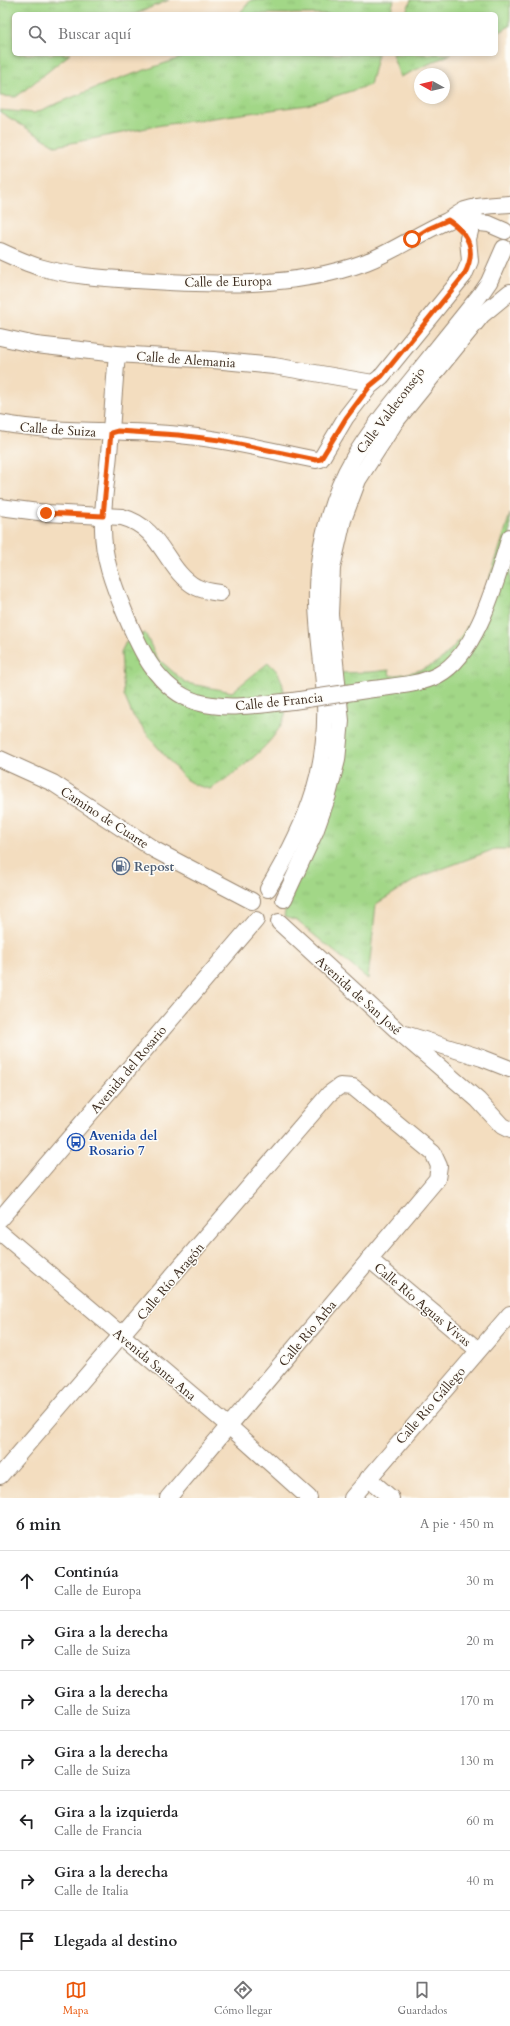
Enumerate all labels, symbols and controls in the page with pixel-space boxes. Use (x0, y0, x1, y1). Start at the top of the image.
search box (12, 12, 498, 56)
icon: search (26, 23, 48, 45)
text: Buscar aquí (58, 24, 131, 44)
north arrow (414, 68, 450, 104)
route start (403, 230, 421, 248)
street label: Calle de Europa (184, 272, 272, 292)
street label: Calle de Alemania (136, 348, 237, 372)
street label: Calle Valdeconsejo (352, 364, 429, 458)
street label: Calle de Suiza (19, 418, 97, 442)
route end (37, 504, 55, 522)
street label: Calle de Francia (234, 688, 324, 716)
street label: Camino de Cuarte (57, 783, 152, 853)
fuel station icon: Repost (111, 856, 131, 876)
place label: Repost (134, 858, 175, 876)
street label: Avenida de San José (312, 952, 405, 1039)
street label: Avenida del Rosario (87, 1022, 171, 1118)
place label: Avenida del Rosario 7 (89, 1127, 158, 1160)
bus stop icon: Avenida del Rosario 7 (66, 1132, 86, 1152)
street label: Calle Río Aragón (133, 1239, 209, 1324)
street label: Calle Río Aguas Vivas (370, 1259, 475, 1351)
street label: Calle Río Arba (275, 1296, 341, 1371)
street label: Avenida Santa Ana (109, 1325, 200, 1405)
street label: Calle Río Gállego (392, 1363, 470, 1448)
text: 6 min (16, 1513, 61, 1536)
text: A pie · 450 m (420, 1515, 494, 1533)
text: Continúa (54, 1562, 119, 1582)
icon: ahead (16, 1570, 38, 1592)
text: 30 m (466, 1572, 494, 1590)
text: Calle de Europa (54, 1582, 141, 1600)
text: Gira a la derecha (54, 1622, 168, 1642)
icon: right (16, 1630, 38, 1652)
text: 20 m (466, 1632, 494, 1650)
text: Calle de Suiza (54, 1642, 131, 1660)
text: Gira a la derecha (54, 1682, 168, 1702)
icon: right (16, 1690, 38, 1712)
text: 170 m (460, 1692, 494, 1710)
text: Calle de Suiza (54, 1702, 131, 1720)
text: Gira a la derecha (54, 1742, 168, 1762)
icon: right (16, 1750, 38, 1772)
text: 130 m (460, 1752, 494, 1770)
text: Calle de Suiza (54, 1762, 131, 1780)
text: Gira a la izquierda (54, 1802, 178, 1822)
icon: left (16, 1810, 38, 1832)
text: 60 m (466, 1812, 494, 1830)
text: Calle de Francia (54, 1822, 142, 1840)
text: Gira a la derecha (54, 1862, 168, 1882)
icon: right (16, 1870, 38, 1892)
text: 40 m (466, 1872, 494, 1890)
text: Calle de Italia (54, 1882, 129, 1900)
icon: arrive (16, 1930, 38, 1952)
text: Llegada al destino (54, 1931, 177, 1951)
tab: Mapa (63, 1979, 88, 2018)
tab: Cómo llegar (214, 1979, 272, 2018)
tab: Guardados (398, 1979, 447, 2018)

